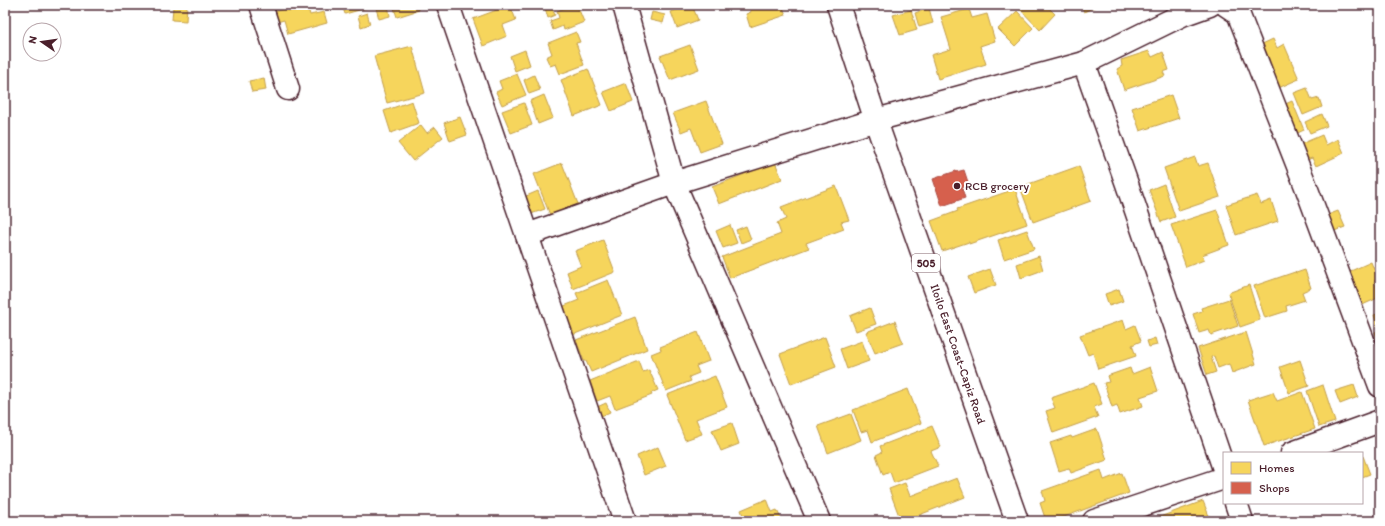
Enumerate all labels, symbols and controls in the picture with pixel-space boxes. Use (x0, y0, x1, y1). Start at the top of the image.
north arrow (22, 22, 62, 62)
text: N (26, 35, 40, 45)
place label: RCB grocery (965, 179, 1029, 193)
marker: RCB grocery (952, 181, 962, 191)
road number: 505 (912, 254, 940, 272)
street label: Iloilo East Coast-Capiz Road (927, 282, 989, 426)
legend (1223, 452, 1363, 504)
text: Homes (1259, 461, 1295, 475)
text: Shops (1259, 481, 1290, 495)

